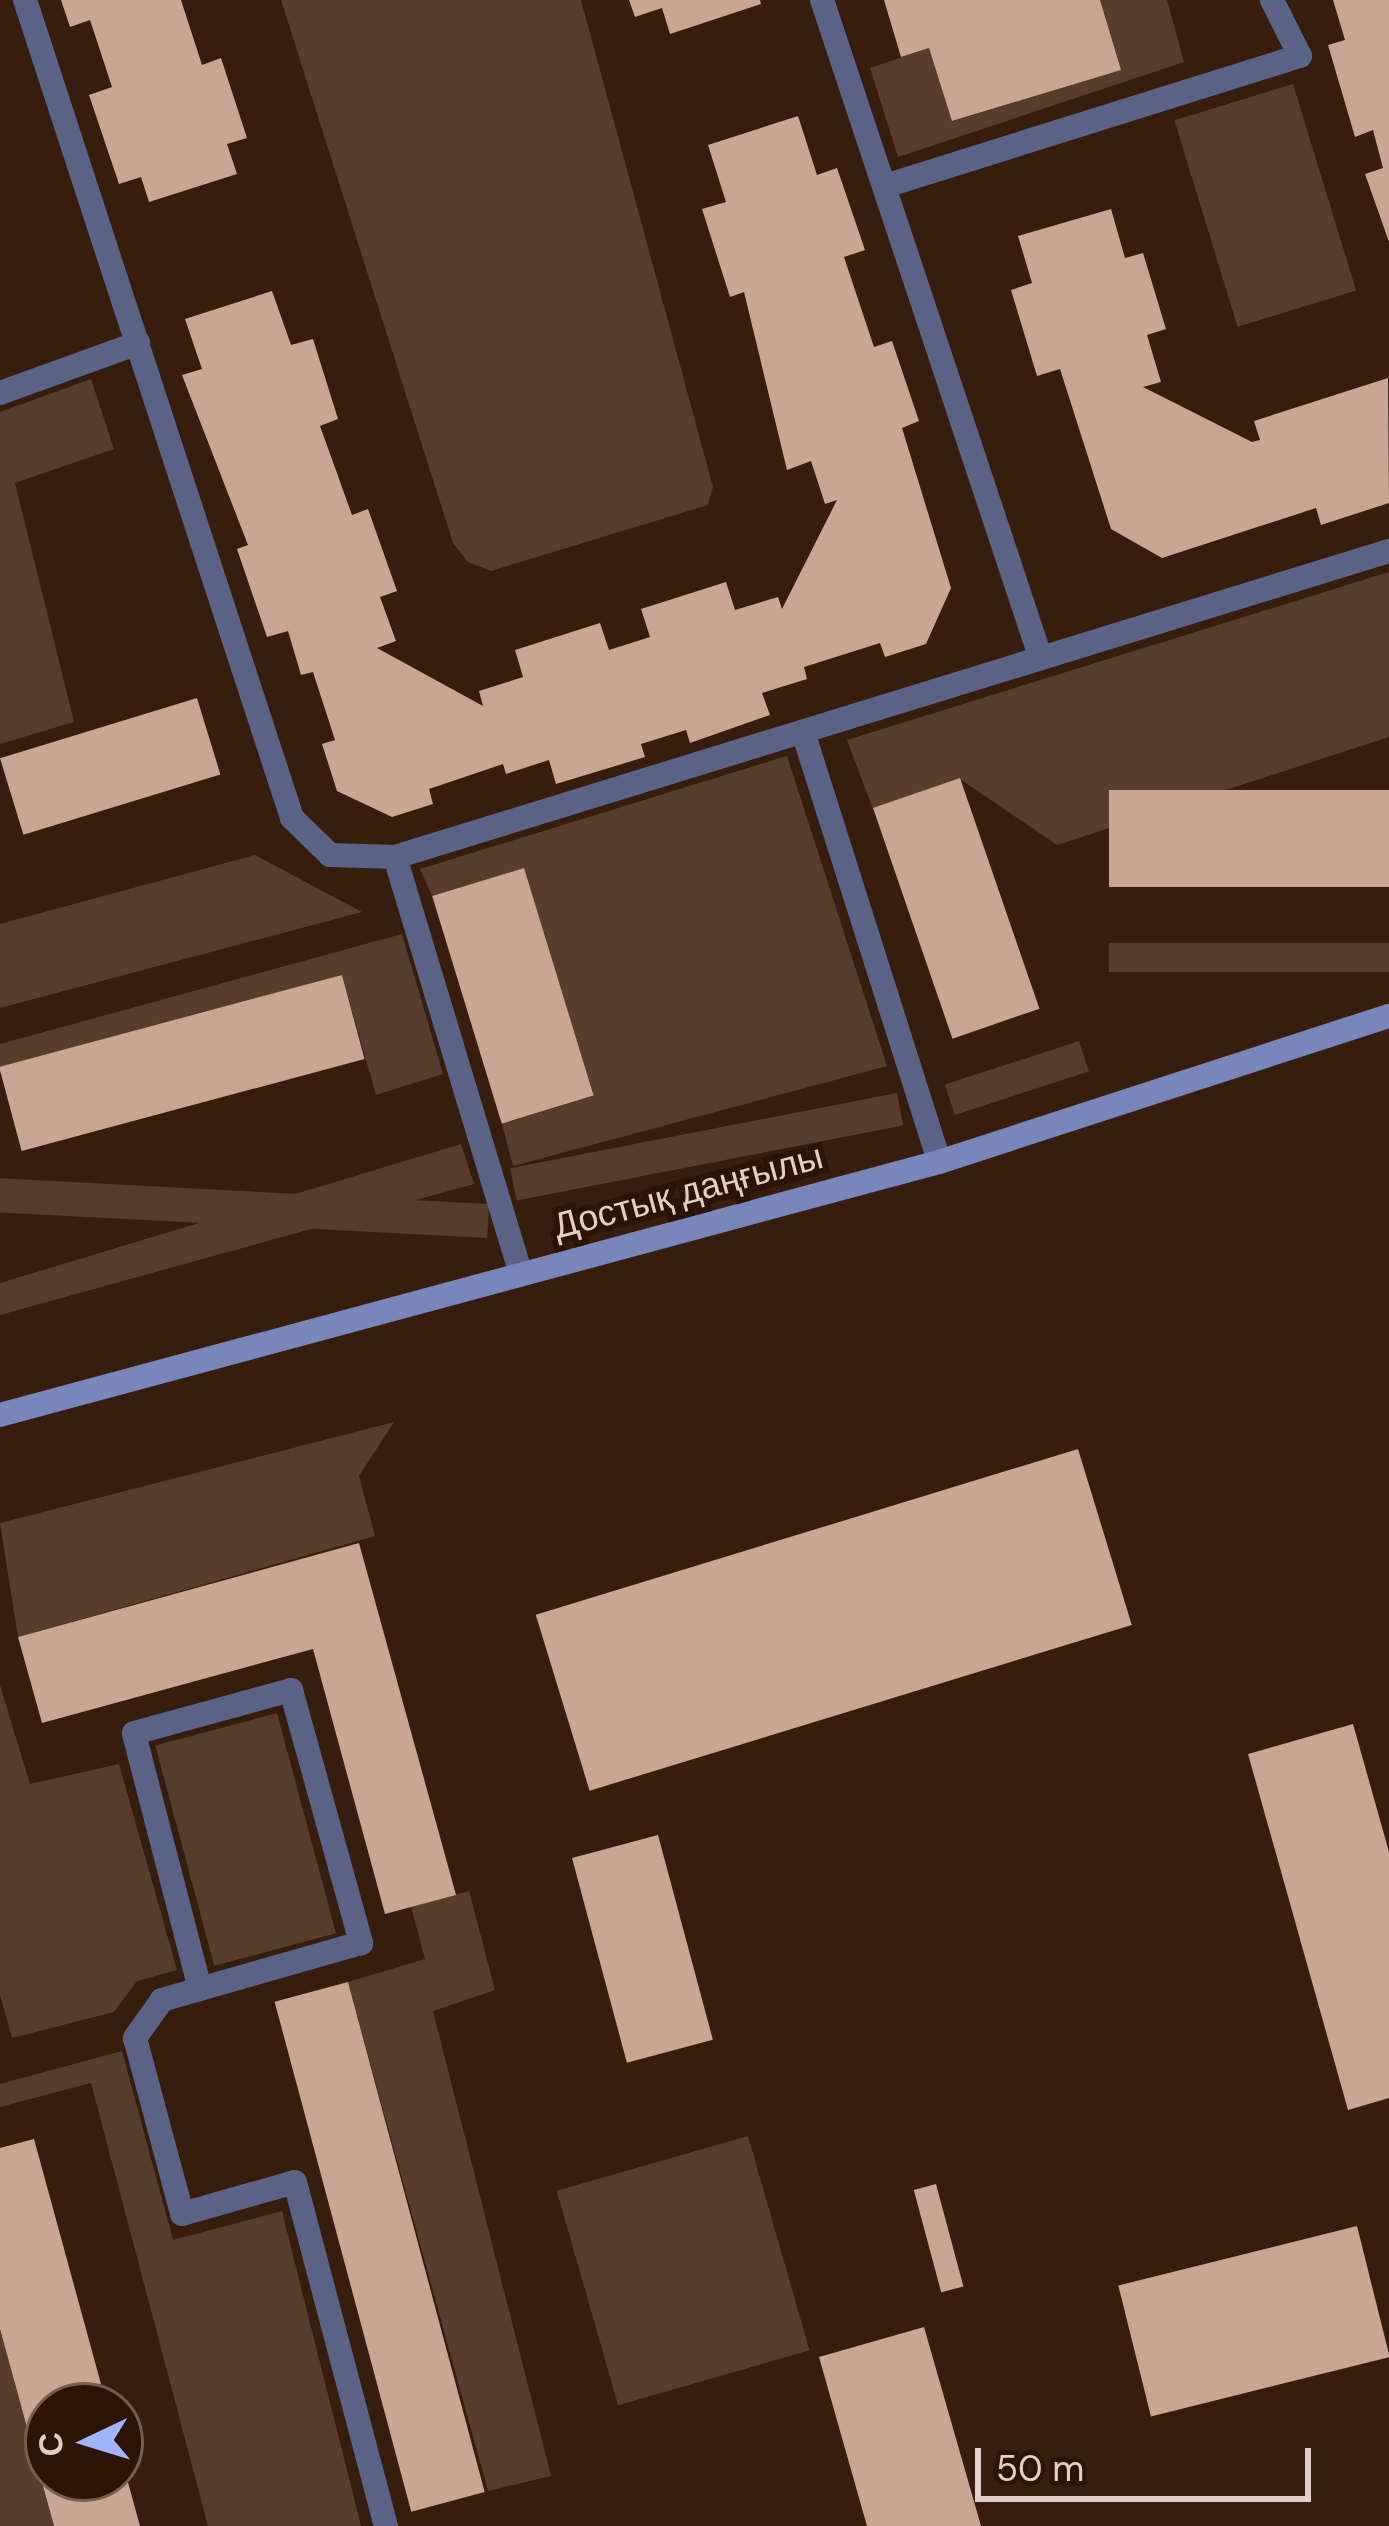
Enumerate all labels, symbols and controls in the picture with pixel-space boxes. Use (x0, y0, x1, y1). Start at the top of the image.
street label: Достық даңғылы (548, 1134, 828, 1248)
north arrow (24, 2382, 144, 2502)
scale bar (981, 2424, 1317, 2498)
text: С (28, 2431, 73, 2458)
text: 50 m (996, 2445, 1084, 2492)

